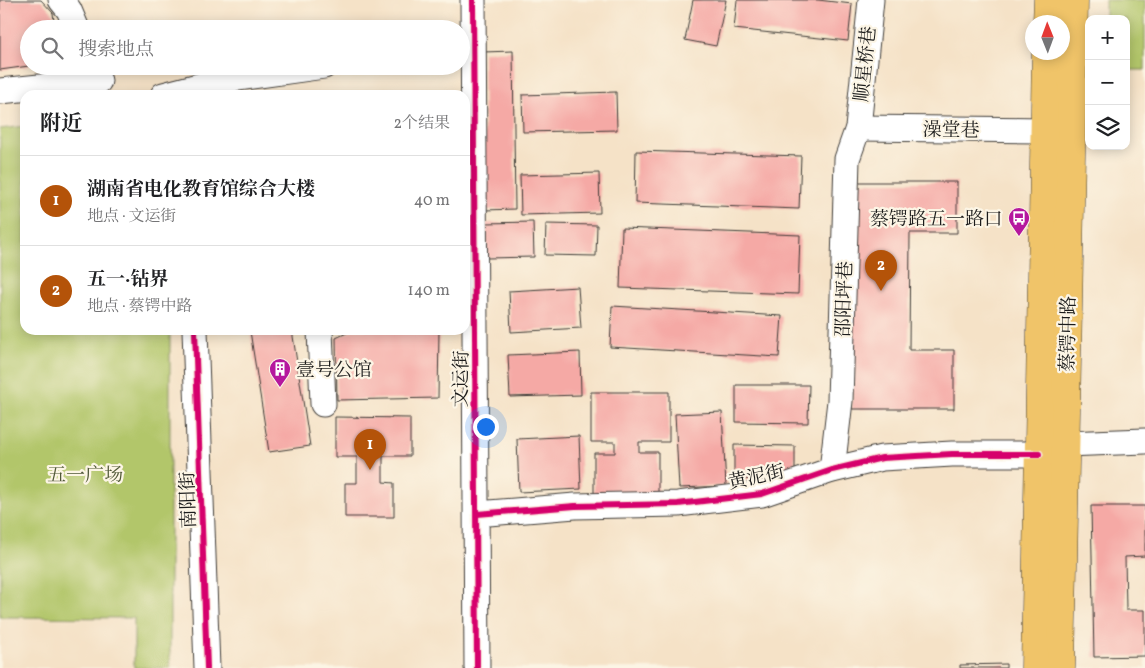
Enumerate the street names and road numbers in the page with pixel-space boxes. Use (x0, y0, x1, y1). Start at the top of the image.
street label: 顺星桥巷 (849, 25, 883, 103)
street label: 澡堂巷 (922, 118, 980, 144)
street label: 邵阳坪巷 (831, 261, 859, 338)
street label: 蔡锷中路 (1055, 296, 1083, 372)
street label: 文运街 (449, 350, 475, 408)
street label: 黄泥街 (726, 459, 787, 497)
street label: 南阳街 (175, 471, 203, 529)

